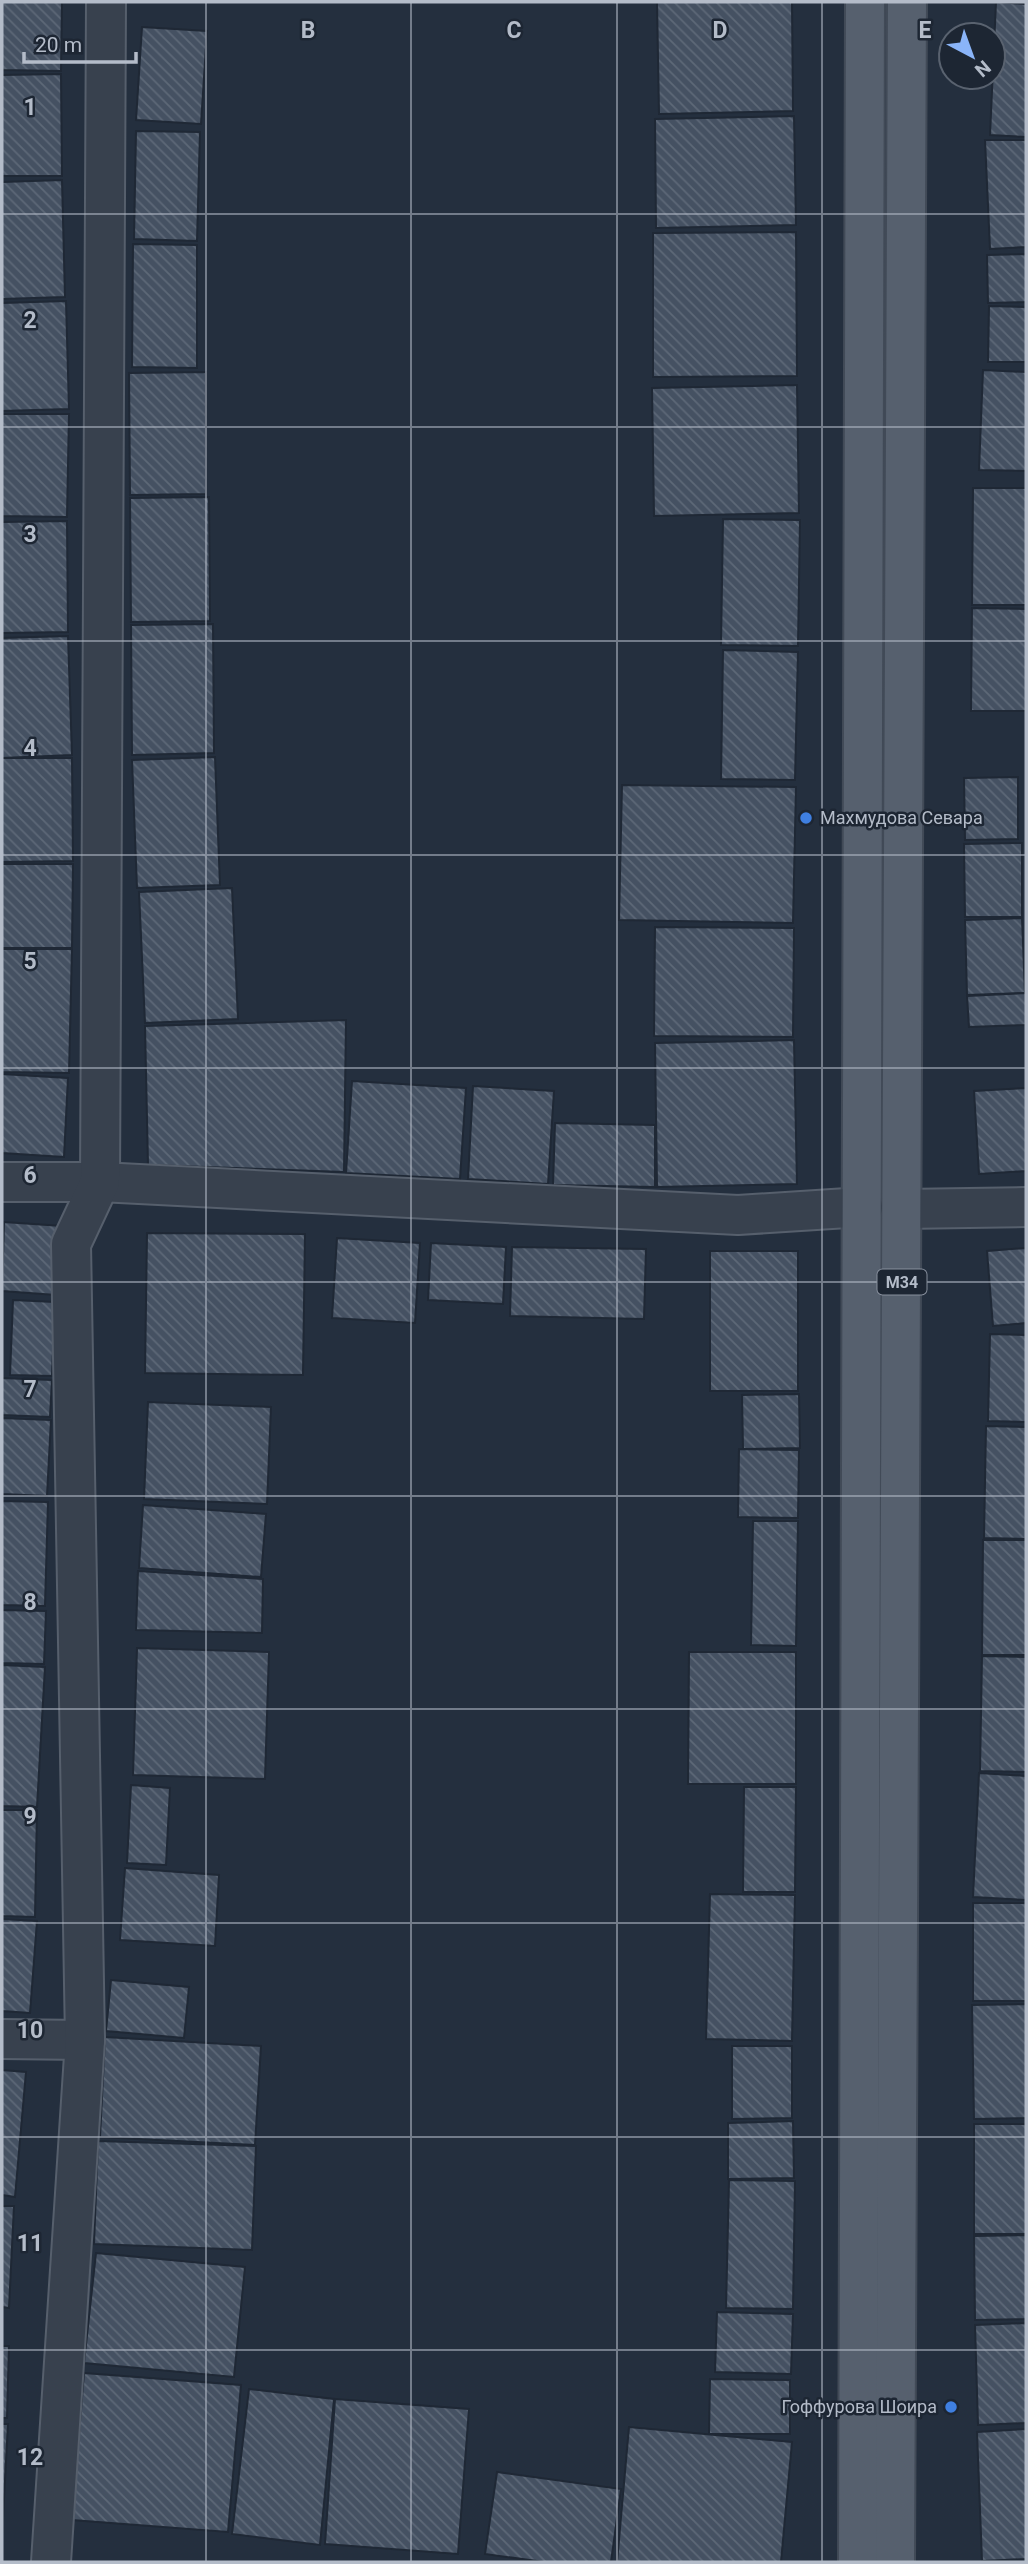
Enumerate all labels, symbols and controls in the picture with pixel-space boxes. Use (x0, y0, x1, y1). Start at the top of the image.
text: B (301, 17, 315, 44)
text: C (506, 17, 522, 44)
text: D (713, 17, 727, 44)
text: E (919, 17, 932, 44)
scale bar (24, 21, 136, 65)
north arrow (937, 21, 1007, 91)
text: 20 m (35, 33, 82, 57)
text: N (970, 55, 995, 82)
text: 1 (23, 94, 37, 121)
text: 2 (23, 307, 37, 334)
text: 3 (23, 521, 37, 548)
text: 4 (23, 735, 37, 762)
place label: Махмудова Севара (820, 807, 983, 828)
marker: Махмудова Севара (798, 810, 814, 826)
text: 5 (23, 948, 37, 975)
text: 6 (23, 1162, 37, 1189)
road number: M34 (878, 1270, 926, 1294)
text: 7 (23, 1376, 37, 1403)
text: 8 (23, 1589, 37, 1616)
text: 9 (23, 1803, 37, 1830)
text: 10 (17, 2017, 43, 2044)
text: 11 (17, 2230, 43, 2257)
place label: Гоффурова Шоира (781, 2396, 937, 2417)
marker: Гоффурова Шоира (943, 2399, 959, 2415)
text: 12 (17, 2444, 43, 2471)

